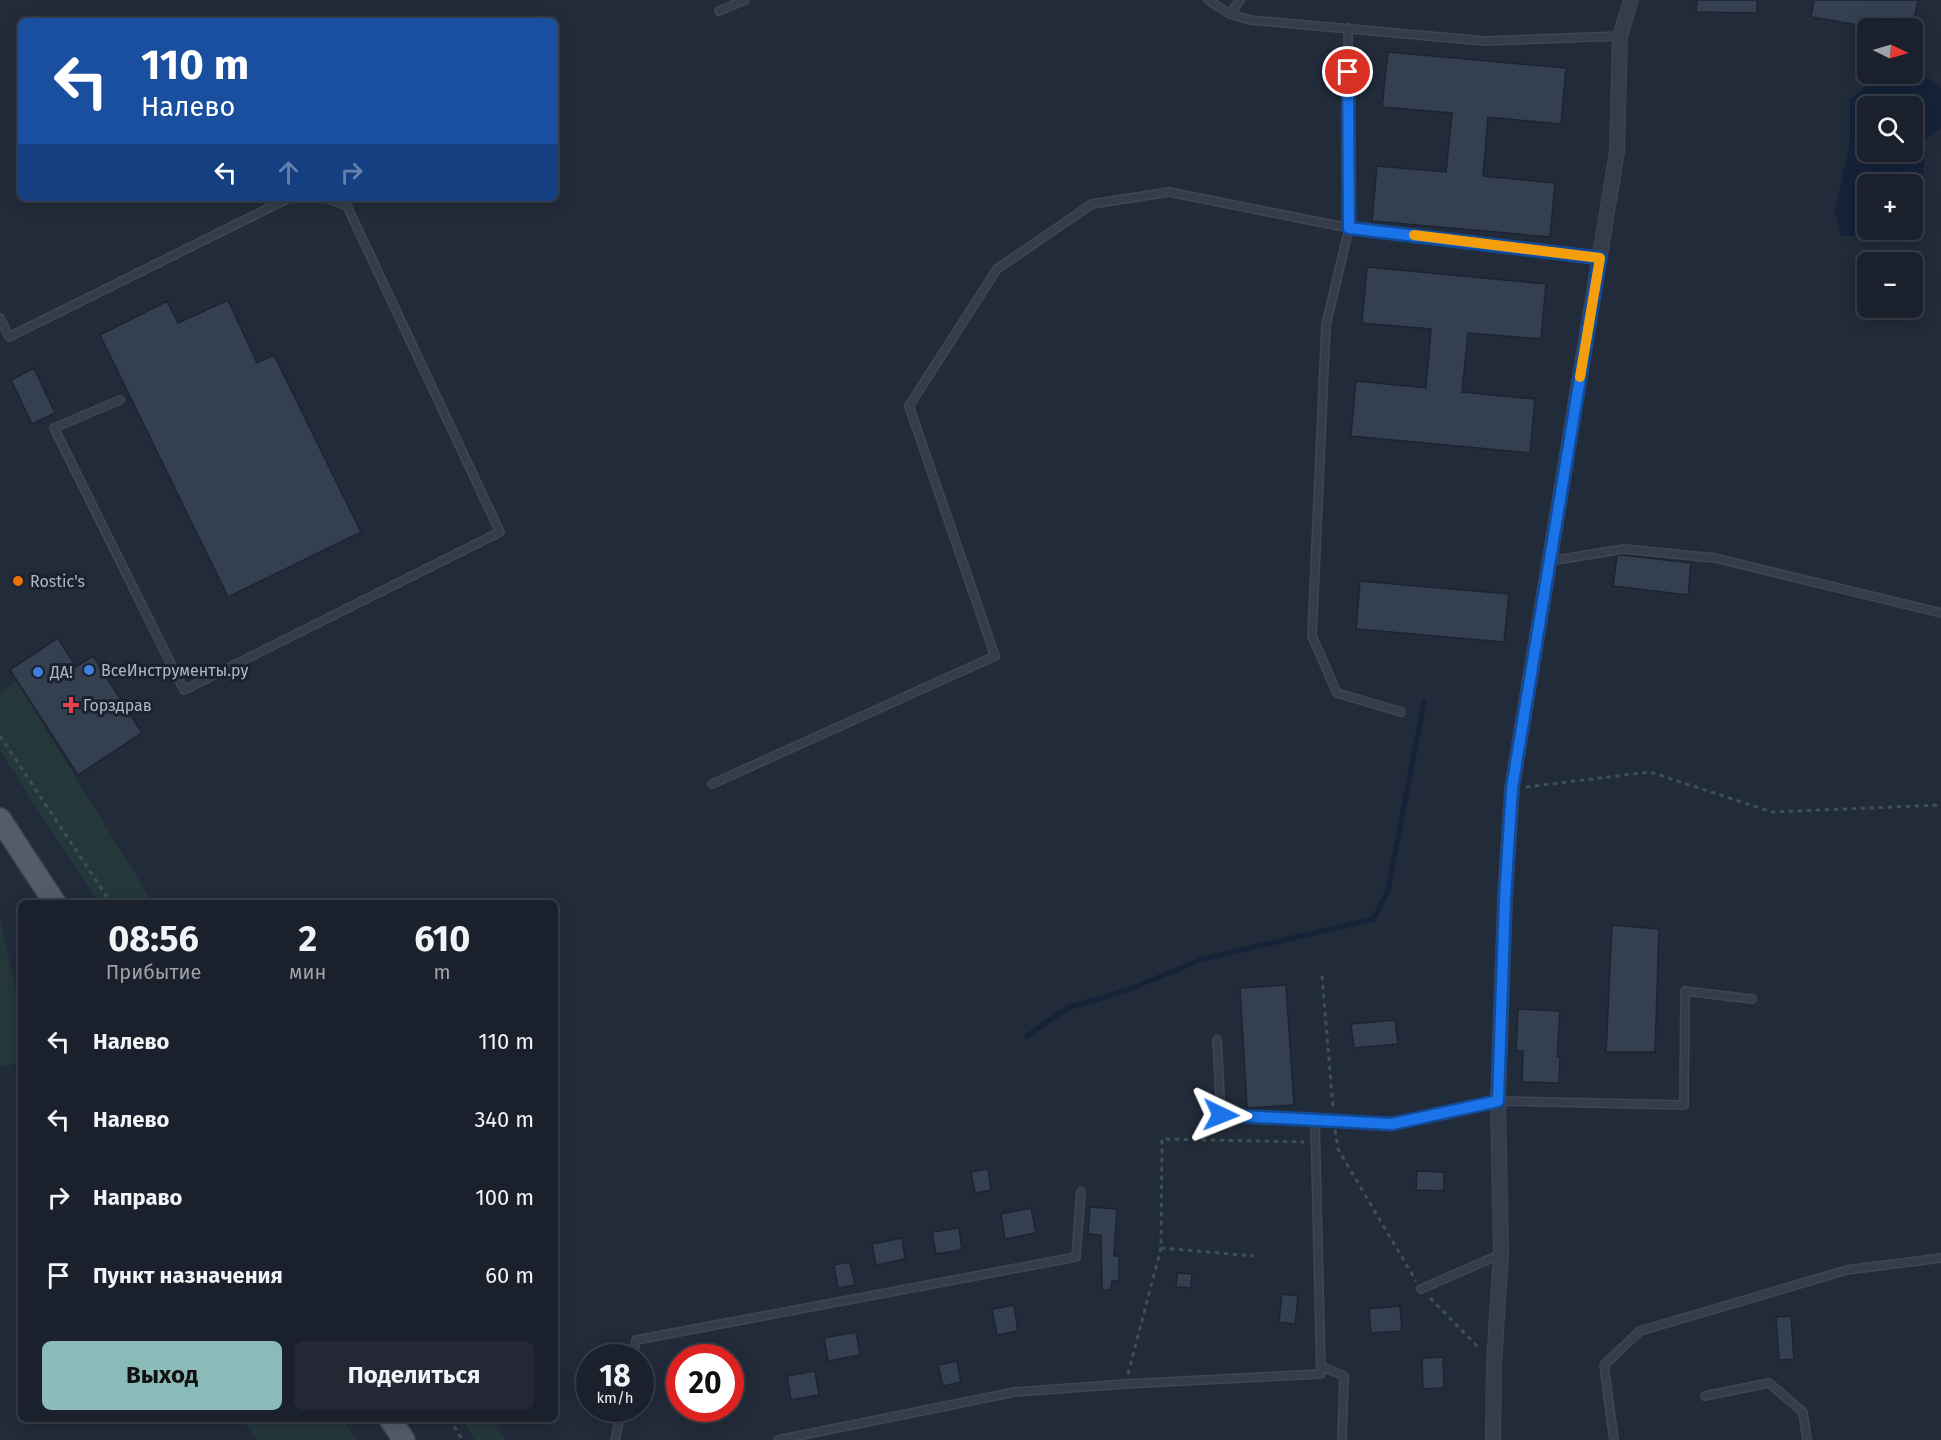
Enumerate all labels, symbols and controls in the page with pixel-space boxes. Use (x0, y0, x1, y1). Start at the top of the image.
north arrow (1857, 18, 1923, 84)
map controls (1857, 18, 1923, 318)
text: 110 m (141, 40, 249, 90)
icon: left (42, 42, 120, 120)
pin (1322, 46, 1373, 97)
icon: arrive (1331, 55, 1364, 88)
text: Налево (141, 91, 235, 123)
button: search (1857, 96, 1923, 162)
icon: left (209, 156, 242, 189)
icon: ahead (272, 156, 305, 189)
icon: right (335, 156, 368, 189)
button: + (1857, 174, 1923, 240)
button: − (1857, 252, 1923, 318)
place label: Rostic's (30, 572, 85, 591)
marker: Rostic's (11, 574, 25, 588)
place label: ВсеИнструменты.ру (101, 661, 248, 680)
place label: ДА! (49, 663, 73, 682)
marker: ВсеИнструменты.ру (82, 663, 96, 677)
marker: ДА! (31, 665, 45, 679)
place label: Горздрав (83, 696, 152, 715)
marker: Горздрав (64, 698, 78, 712)
text: 08:56 (108, 917, 199, 961)
text: 2 (298, 917, 317, 961)
text: 610 (414, 917, 470, 961)
text: Прибытие (106, 960, 201, 984)
text: мин (289, 960, 326, 984)
text: m (434, 960, 451, 984)
icon: left (42, 1025, 75, 1058)
text: Налево (93, 1028, 169, 1055)
text: 110 m (478, 1028, 534, 1055)
position arrow (1189, 1083, 1253, 1147)
icon: left (42, 1103, 75, 1136)
text: Налево (93, 1106, 169, 1133)
text: 340 m (474, 1106, 534, 1133)
icon: right (42, 1181, 75, 1214)
text: Направо (93, 1184, 182, 1211)
text: 100 m (475, 1184, 534, 1211)
icon: arrive (42, 1259, 75, 1292)
text: Пункт назначения (93, 1262, 283, 1289)
text: 60 m (485, 1262, 534, 1289)
button: Выход (42, 1341, 282, 1410)
button: Поделиться (294, 1341, 534, 1410)
speed limit sign: 20 (666, 1344, 744, 1422)
text: 18 (599, 1358, 631, 1394)
text: km/h (596, 1389, 634, 1407)

